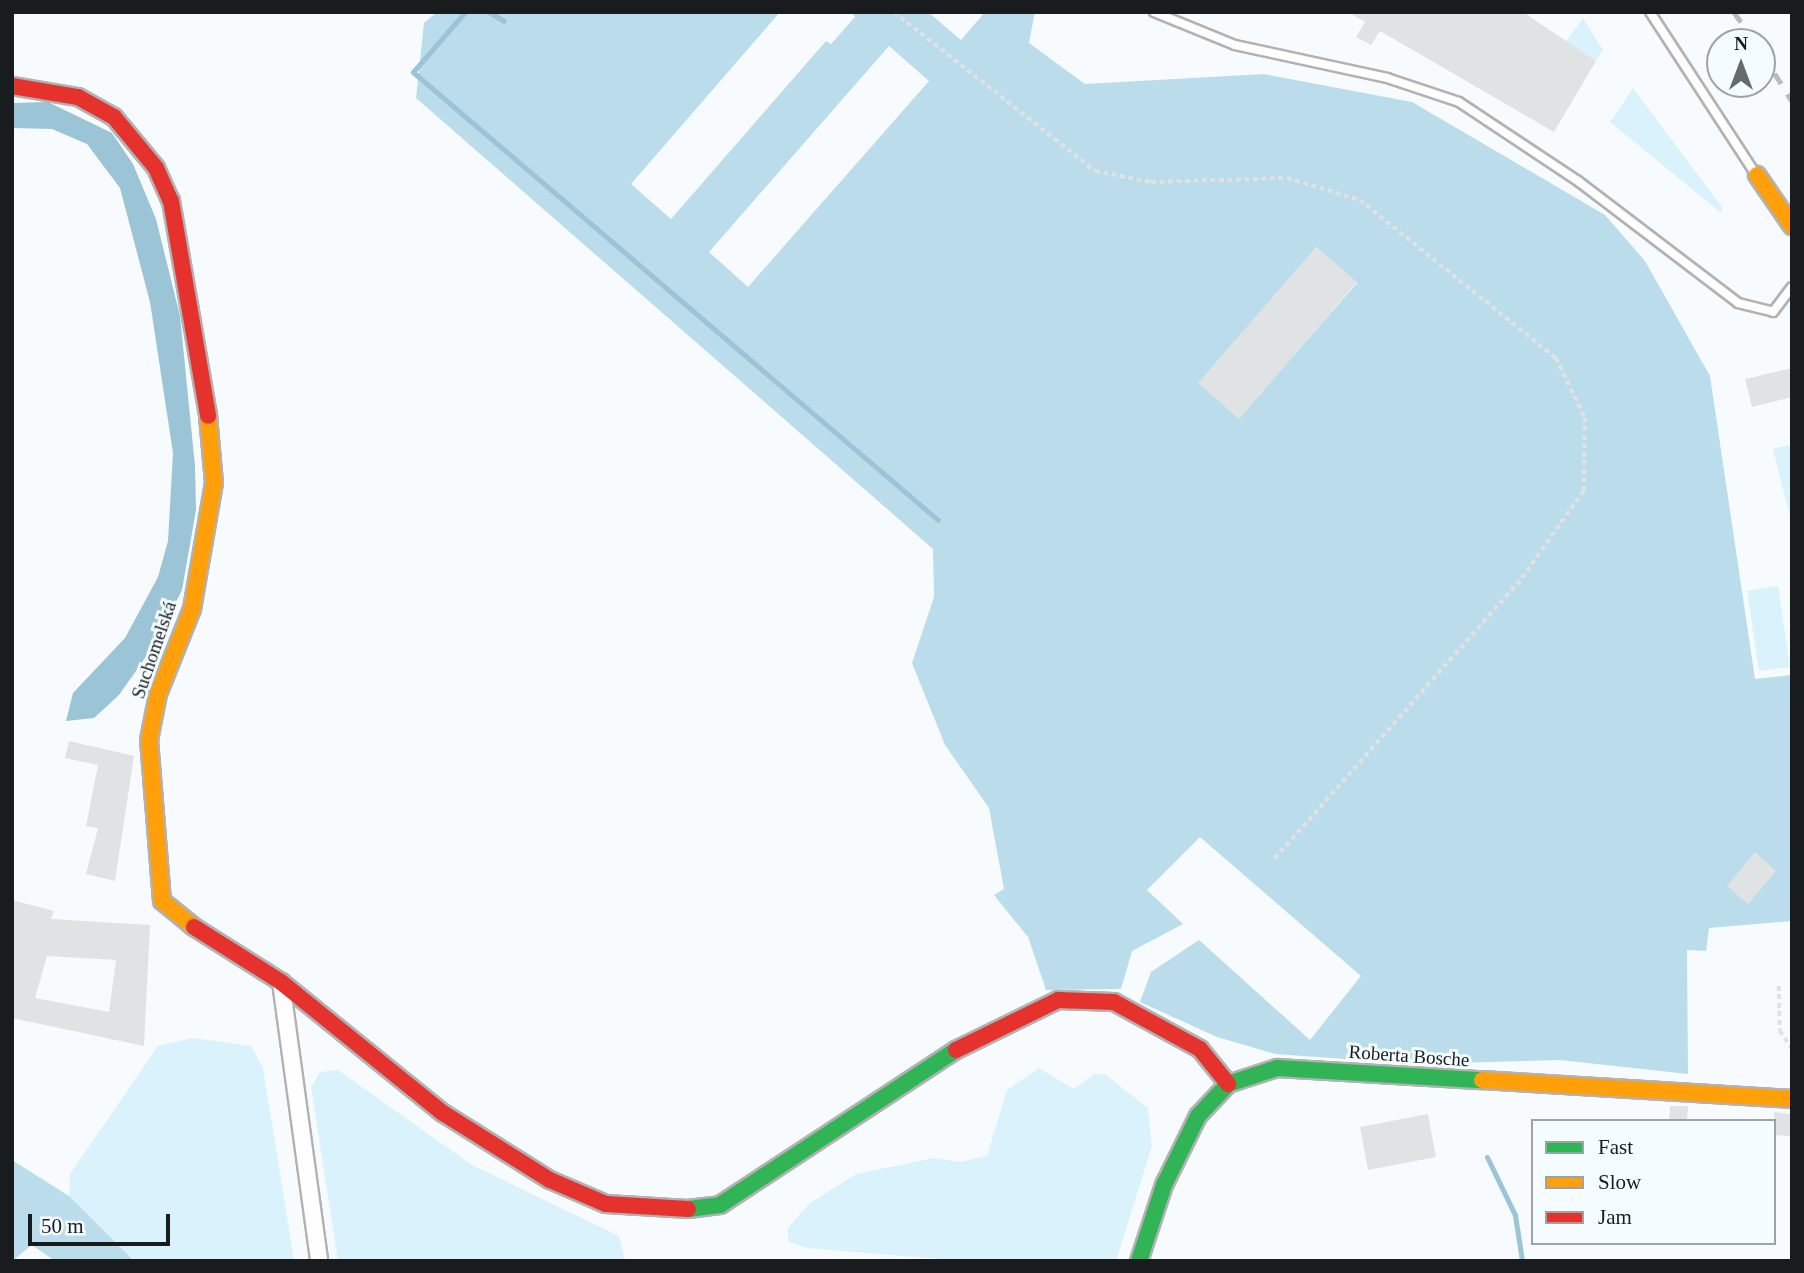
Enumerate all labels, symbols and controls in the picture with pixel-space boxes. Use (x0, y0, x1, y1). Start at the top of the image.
north arrow (1706, 28, 1776, 98)
text: N (1734, 33, 1748, 54)
street label: Suchomelská (127, 598, 181, 702)
street label: Roberta Bosche (1348, 1040, 1470, 1072)
legend (1531, 1119, 1776, 1245)
text: Fast (1598, 1135, 1633, 1159)
text: Slow (1598, 1170, 1641, 1194)
scale bar (32, 1200, 173, 1244)
text: Jam (1598, 1205, 1632, 1229)
text: 50 m (41, 1214, 84, 1238)

